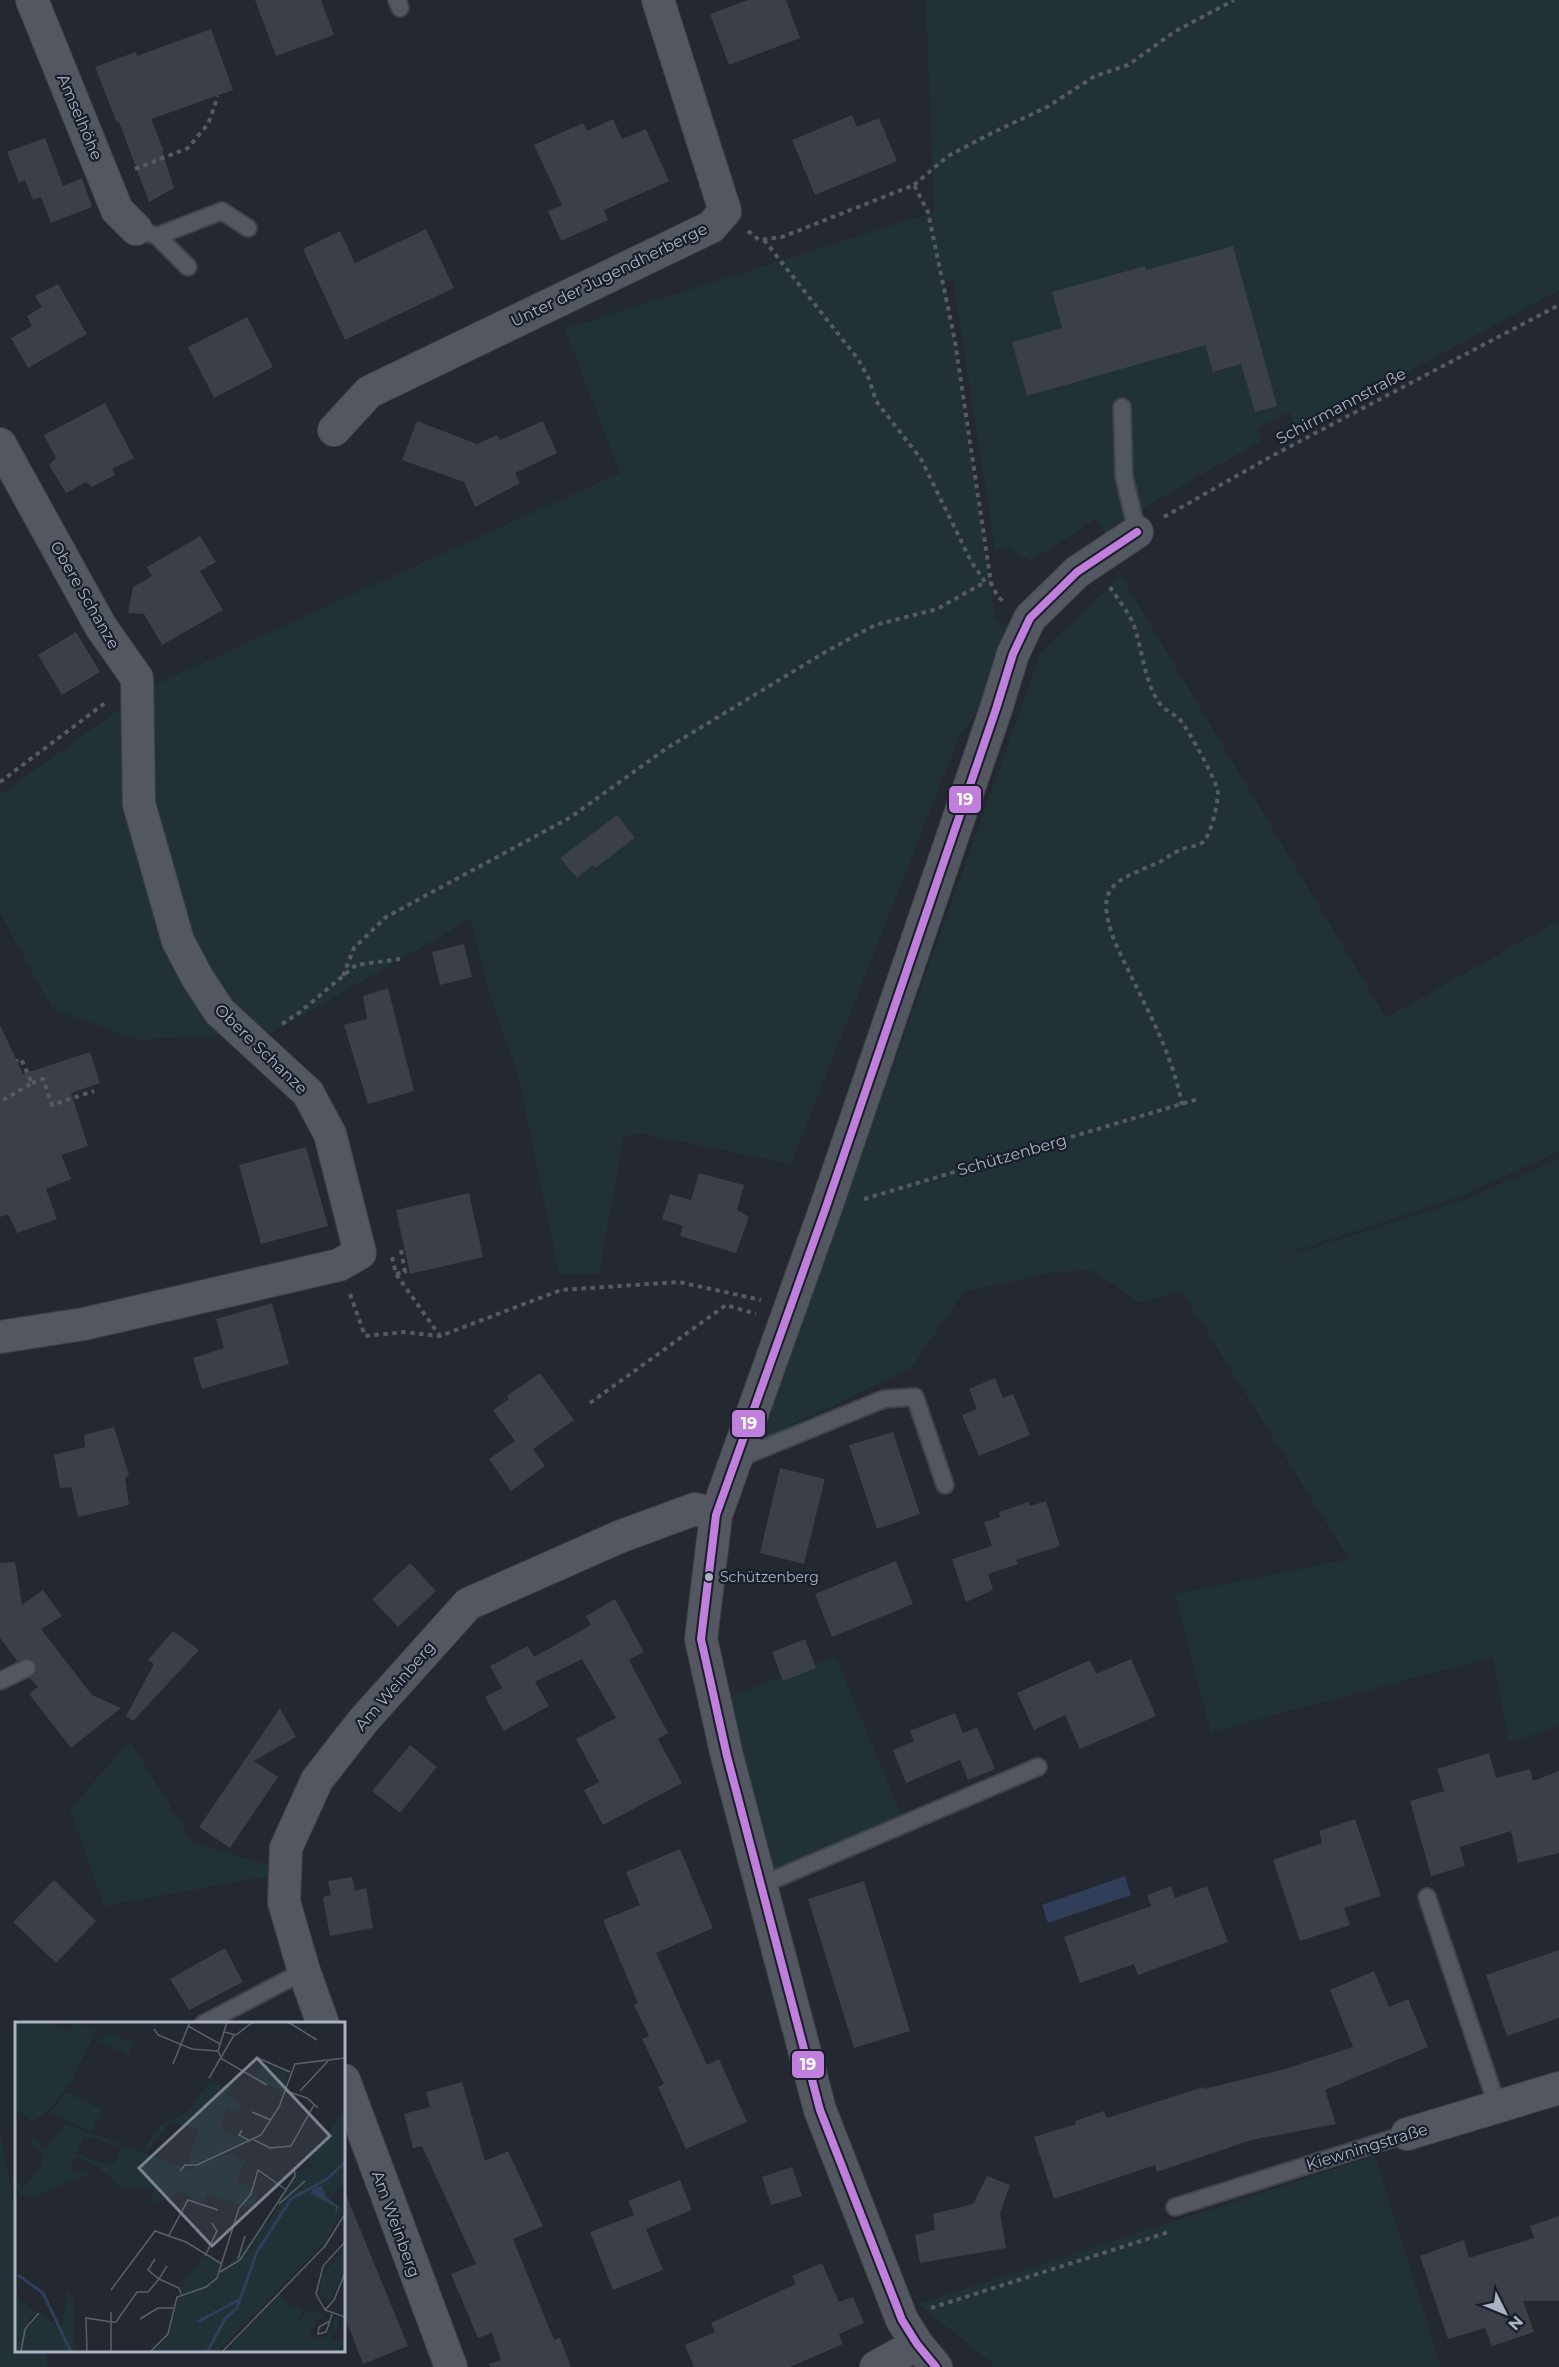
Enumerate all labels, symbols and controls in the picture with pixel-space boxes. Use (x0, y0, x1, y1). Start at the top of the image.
street label: Amselhöhe (53, 71, 107, 163)
street label: Unter der Jugendherberge (508, 219, 710, 331)
street label: Schirrmannstraße (1273, 364, 1409, 448)
street label: Obere Schanze (46, 538, 124, 652)
line badge: 19 (948, 785, 982, 814)
text: 19 (957, 790, 973, 809)
street label: Obere Schanze (211, 1000, 311, 1098)
street label: Schützenberg (955, 1130, 1069, 1180)
line badge: 19 (731, 1409, 766, 1438)
text: 19 (741, 1414, 757, 1433)
place label: Schützenberg (720, 1568, 819, 1586)
marker: Schützenberg (703, 1571, 715, 1583)
street label: Am Weinberg (351, 1637, 439, 1735)
inset map (15, 2022, 345, 2352)
line badge: 19 (791, 2050, 825, 2079)
text: 19 (800, 2055, 816, 2074)
street label: Kiewningstraße (1304, 2119, 1430, 2175)
street label: Am Weinberg (368, 2168, 424, 2280)
north arrow (1475, 2283, 1535, 2343)
text: N (1504, 2312, 1527, 2334)

